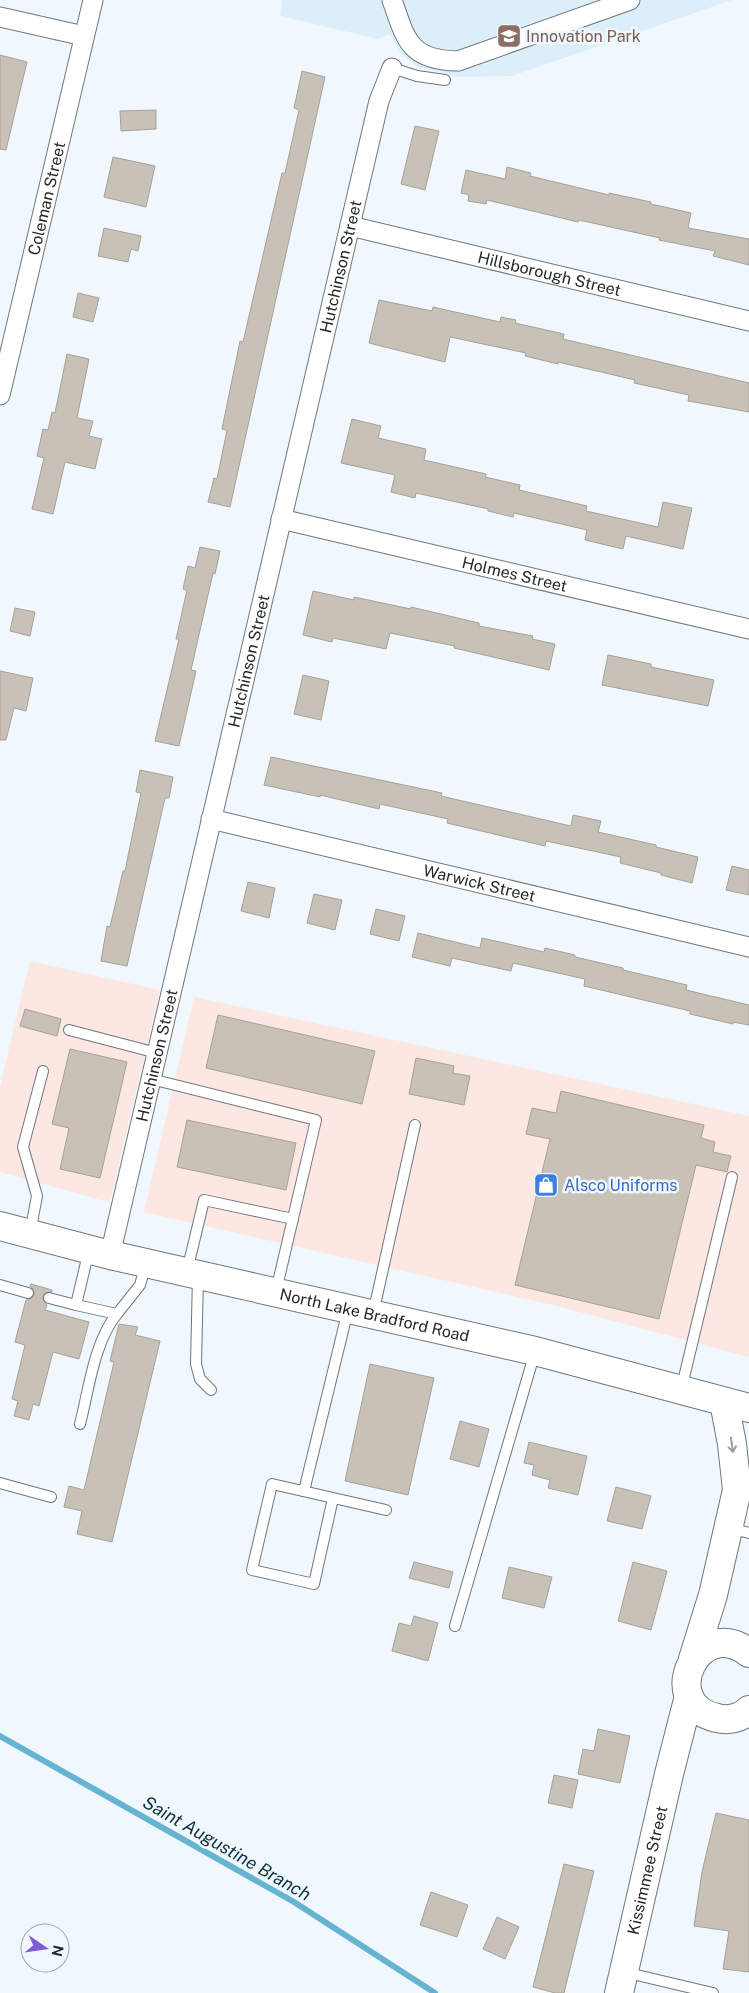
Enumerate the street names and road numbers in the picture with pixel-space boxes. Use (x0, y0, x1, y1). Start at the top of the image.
street label: Coleman Street (24, 140, 69, 257)
street label: Hutchinson Street (316, 198, 365, 335)
street label: Hillsborough Street (476, 247, 623, 300)
street label: Holmes Street (460, 552, 569, 595)
street label: Hutchinson Street (224, 593, 273, 729)
street label: Warwick Street (422, 860, 537, 905)
street label: Hutchinson Street (132, 987, 181, 1124)
street label: North Lake Bradford Road (278, 1284, 471, 1345)
street label: Kissimmee Street (623, 1804, 671, 1936)

